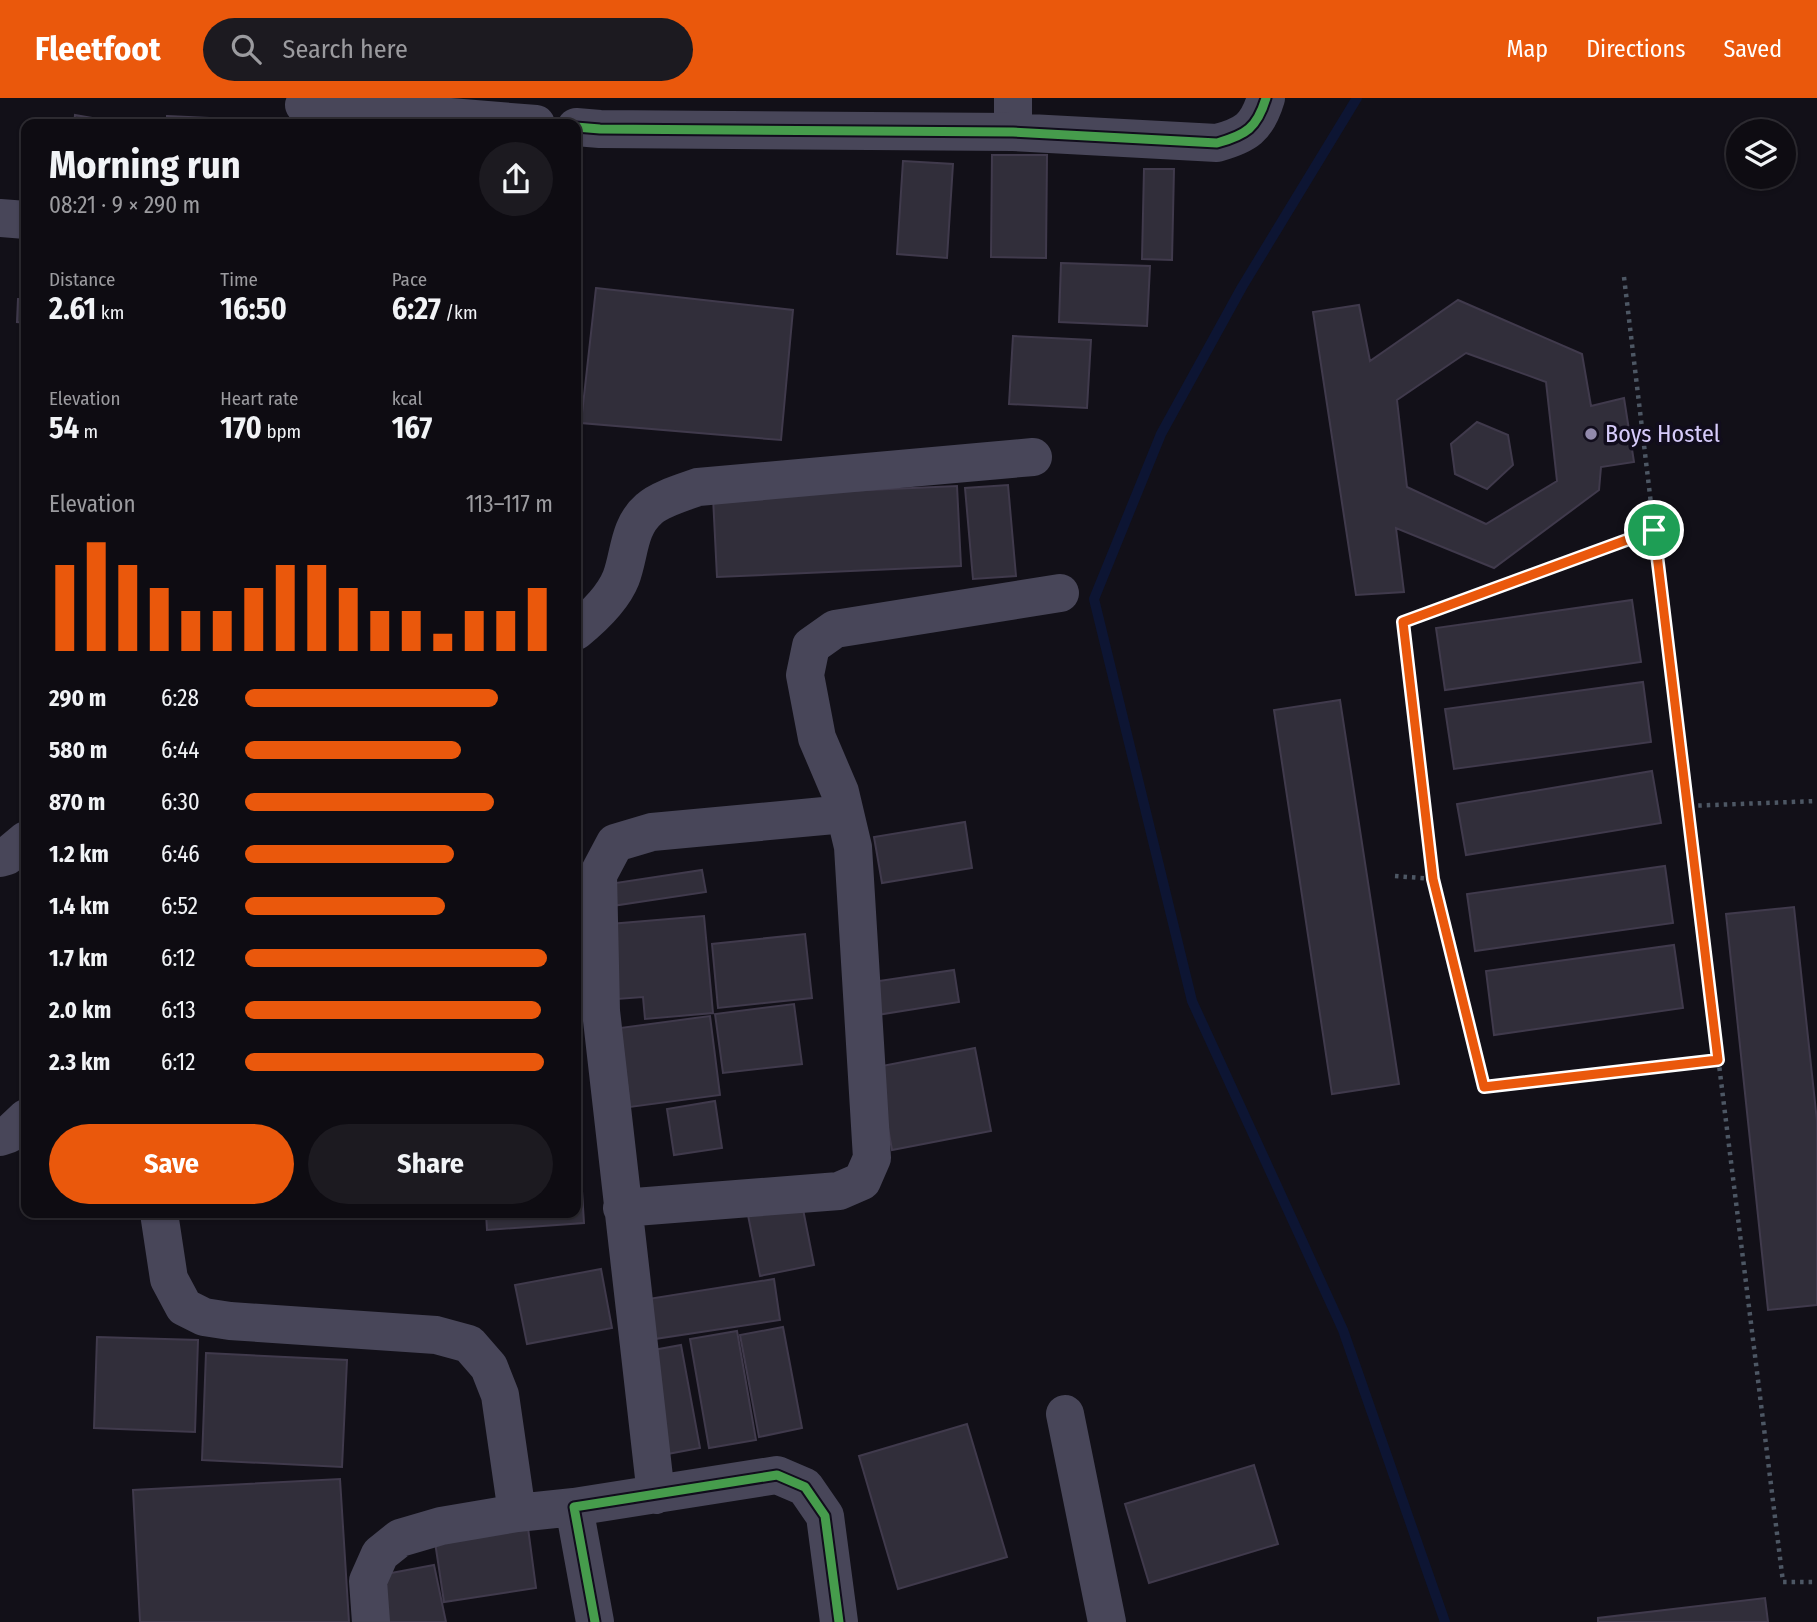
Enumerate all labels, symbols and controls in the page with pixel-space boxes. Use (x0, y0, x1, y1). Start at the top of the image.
search box (203, 18, 693, 81)
text: Fleetfoot (35, 29, 161, 69)
icon: search (227, 30, 265, 68)
text: Search here (283, 34, 408, 65)
text: Map (1507, 35, 1548, 63)
text: Directions (1586, 35, 1685, 63)
text: Saved (1723, 35, 1782, 63)
map controls (1726, 119, 1796, 189)
button: layers (1726, 119, 1796, 189)
text: Morning run (49, 142, 241, 188)
button: share (479, 142, 553, 216)
text: 08:21 · 9 × 290 m (49, 191, 200, 219)
text: Distance (49, 268, 116, 291)
text: Time (220, 268, 258, 291)
text: Pace (392, 268, 427, 291)
text: 2.61 (49, 291, 96, 327)
text: 16:50 (220, 291, 287, 327)
text: 6:27 (392, 291, 441, 327)
text: km (96, 301, 124, 324)
text: /km (441, 301, 478, 324)
text: Elevation (49, 387, 121, 410)
text: Heart rate (220, 387, 298, 410)
text: kcal (392, 387, 422, 410)
text: 54 (49, 410, 79, 446)
text: 170 (220, 410, 262, 446)
text: 167 (392, 410, 432, 446)
text: m (79, 420, 98, 443)
text: bpm (262, 420, 301, 443)
place label: Boys Hostel (1605, 420, 1720, 448)
marker: Boys Hostel (1583, 426, 1599, 442)
text: Elevation (49, 490, 136, 518)
text: 113–117 m (466, 490, 553, 518)
pin (1624, 500, 1684, 560)
icon: arrive (1635, 511, 1673, 549)
text: 290 m (49, 684, 106, 712)
text: 6:28 (161, 684, 199, 712)
text: 580 m (49, 736, 107, 764)
text: 6:44 (161, 736, 199, 764)
text: 870 m (49, 788, 105, 816)
text: 6:30 (161, 788, 200, 816)
text: 1.2 km (49, 840, 109, 868)
text: 6:46 (161, 840, 200, 868)
text: 1.4 km (49, 892, 109, 920)
text: 6:52 (161, 892, 198, 920)
text: 1.7 km (49, 944, 108, 972)
text: 6:12 (161, 944, 195, 972)
text: 2.0 km (49, 996, 111, 1024)
text: 6:13 (161, 996, 196, 1024)
text: 2.3 km (49, 1048, 110, 1076)
text: 6:12 (161, 1048, 195, 1076)
button: Save (49, 1124, 294, 1204)
button: Share (308, 1124, 553, 1204)

